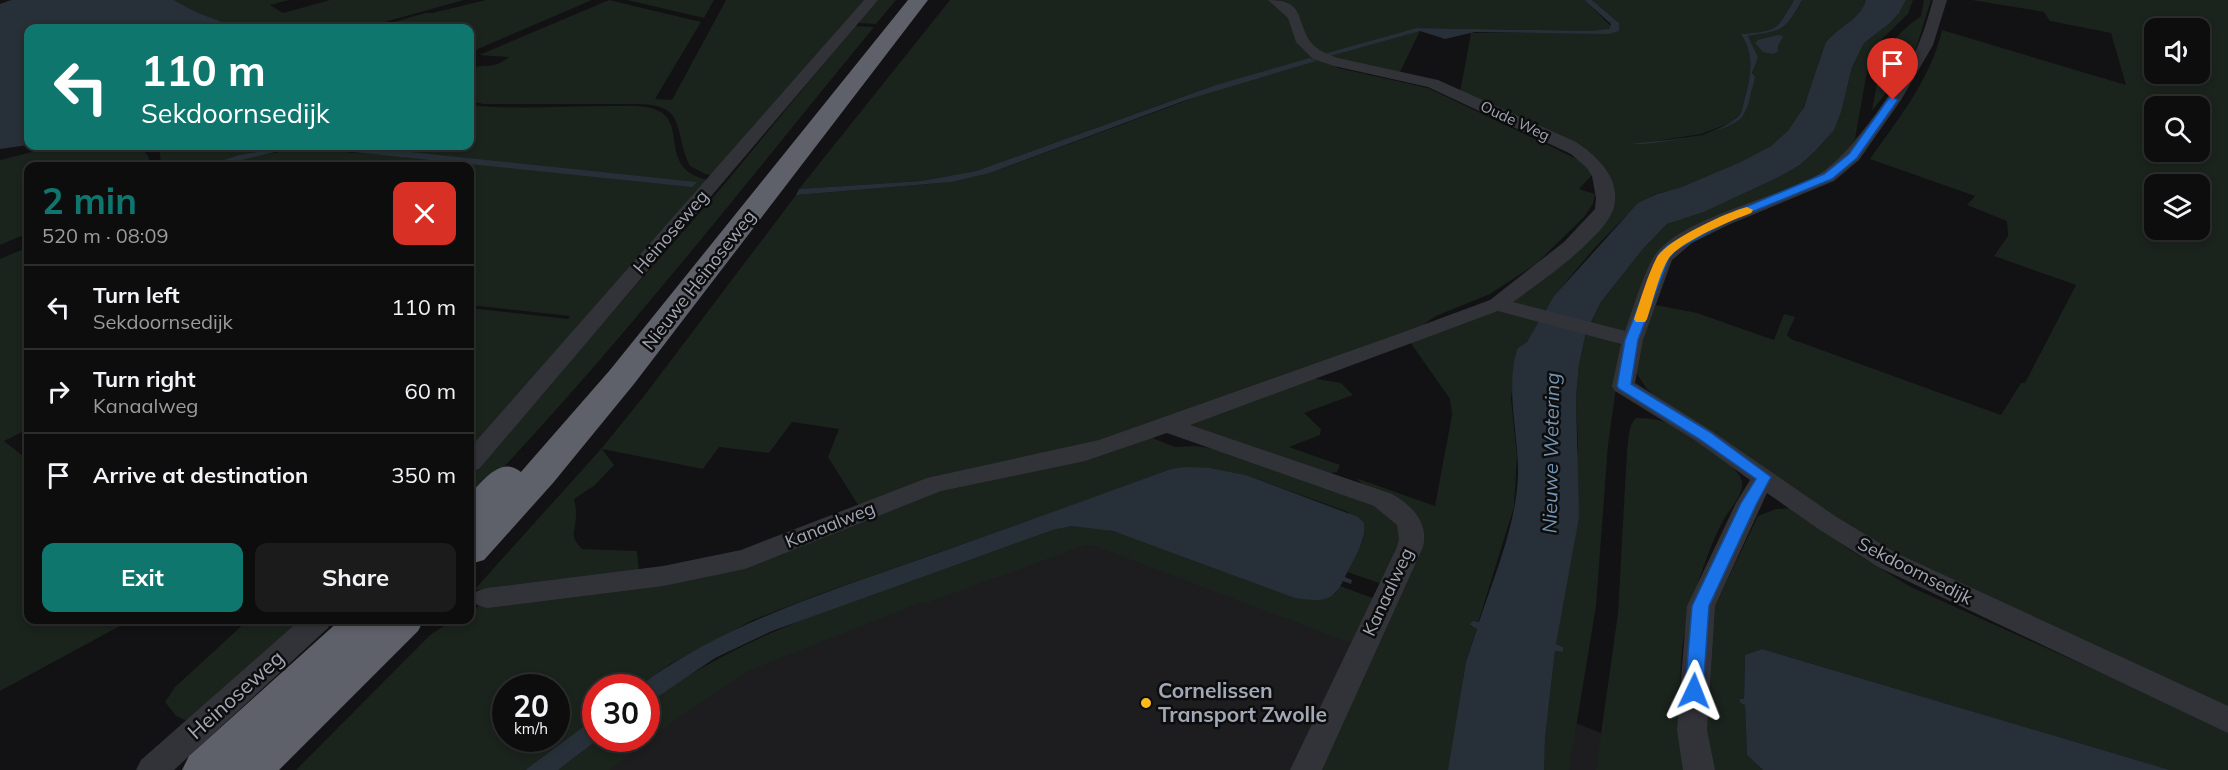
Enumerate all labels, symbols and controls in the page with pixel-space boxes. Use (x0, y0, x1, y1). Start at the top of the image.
map controls (2144, 18, 2210, 240)
button: sound (2144, 18, 2210, 84)
pin (1867, 38, 1918, 100)
text: 110 m (141, 44, 266, 97)
icon: arrive (1876, 47, 1909, 80)
icon: left (42, 48, 120, 126)
text: Sekdoornsedijk (141, 96, 330, 130)
street label: Oude Weg (1478, 96, 1553, 145)
button: search (2144, 96, 2210, 162)
button: layers (2144, 174, 2210, 240)
text: 2 min (42, 178, 137, 223)
button: close (393, 182, 456, 245)
street label: Heinoseweg (628, 185, 713, 278)
street label: Nieuwe Heinoseweg (637, 205, 760, 354)
text: 520 m · 08:09 (42, 223, 168, 248)
text: Turn left (93, 281, 180, 309)
icon: left (42, 291, 75, 324)
text: 110 m (391, 293, 456, 321)
text: Sekdoornsedijk (93, 309, 233, 334)
text: Turn right (93, 365, 196, 393)
water label: Nieuwe Wetering (1537, 372, 1564, 534)
icon: right (42, 375, 75, 408)
text: 60 m (405, 377, 456, 405)
text: Kanaalweg (93, 393, 198, 418)
icon: arrive (42, 459, 75, 492)
text: Arrive at destination (93, 461, 308, 489)
text: 350 m (391, 461, 456, 489)
street label: Kanaalweg (782, 496, 878, 553)
street label: Sekdoornsedijk (1854, 532, 1977, 610)
button: Exit (42, 543, 243, 612)
button: Share (255, 543, 456, 612)
street label: Kanaalweg (1357, 544, 1418, 640)
street label: Heinoseweg (182, 644, 289, 744)
position arrow (1662, 659, 1726, 723)
speed limit sign: 30 (582, 674, 660, 752)
place label: Cornelissen Transport Zwolle (1158, 677, 1327, 727)
text: 20 (513, 687, 549, 725)
marker: Cornelissen Transport Zwolle (1139, 696, 1153, 710)
text: km/h (514, 719, 548, 738)

